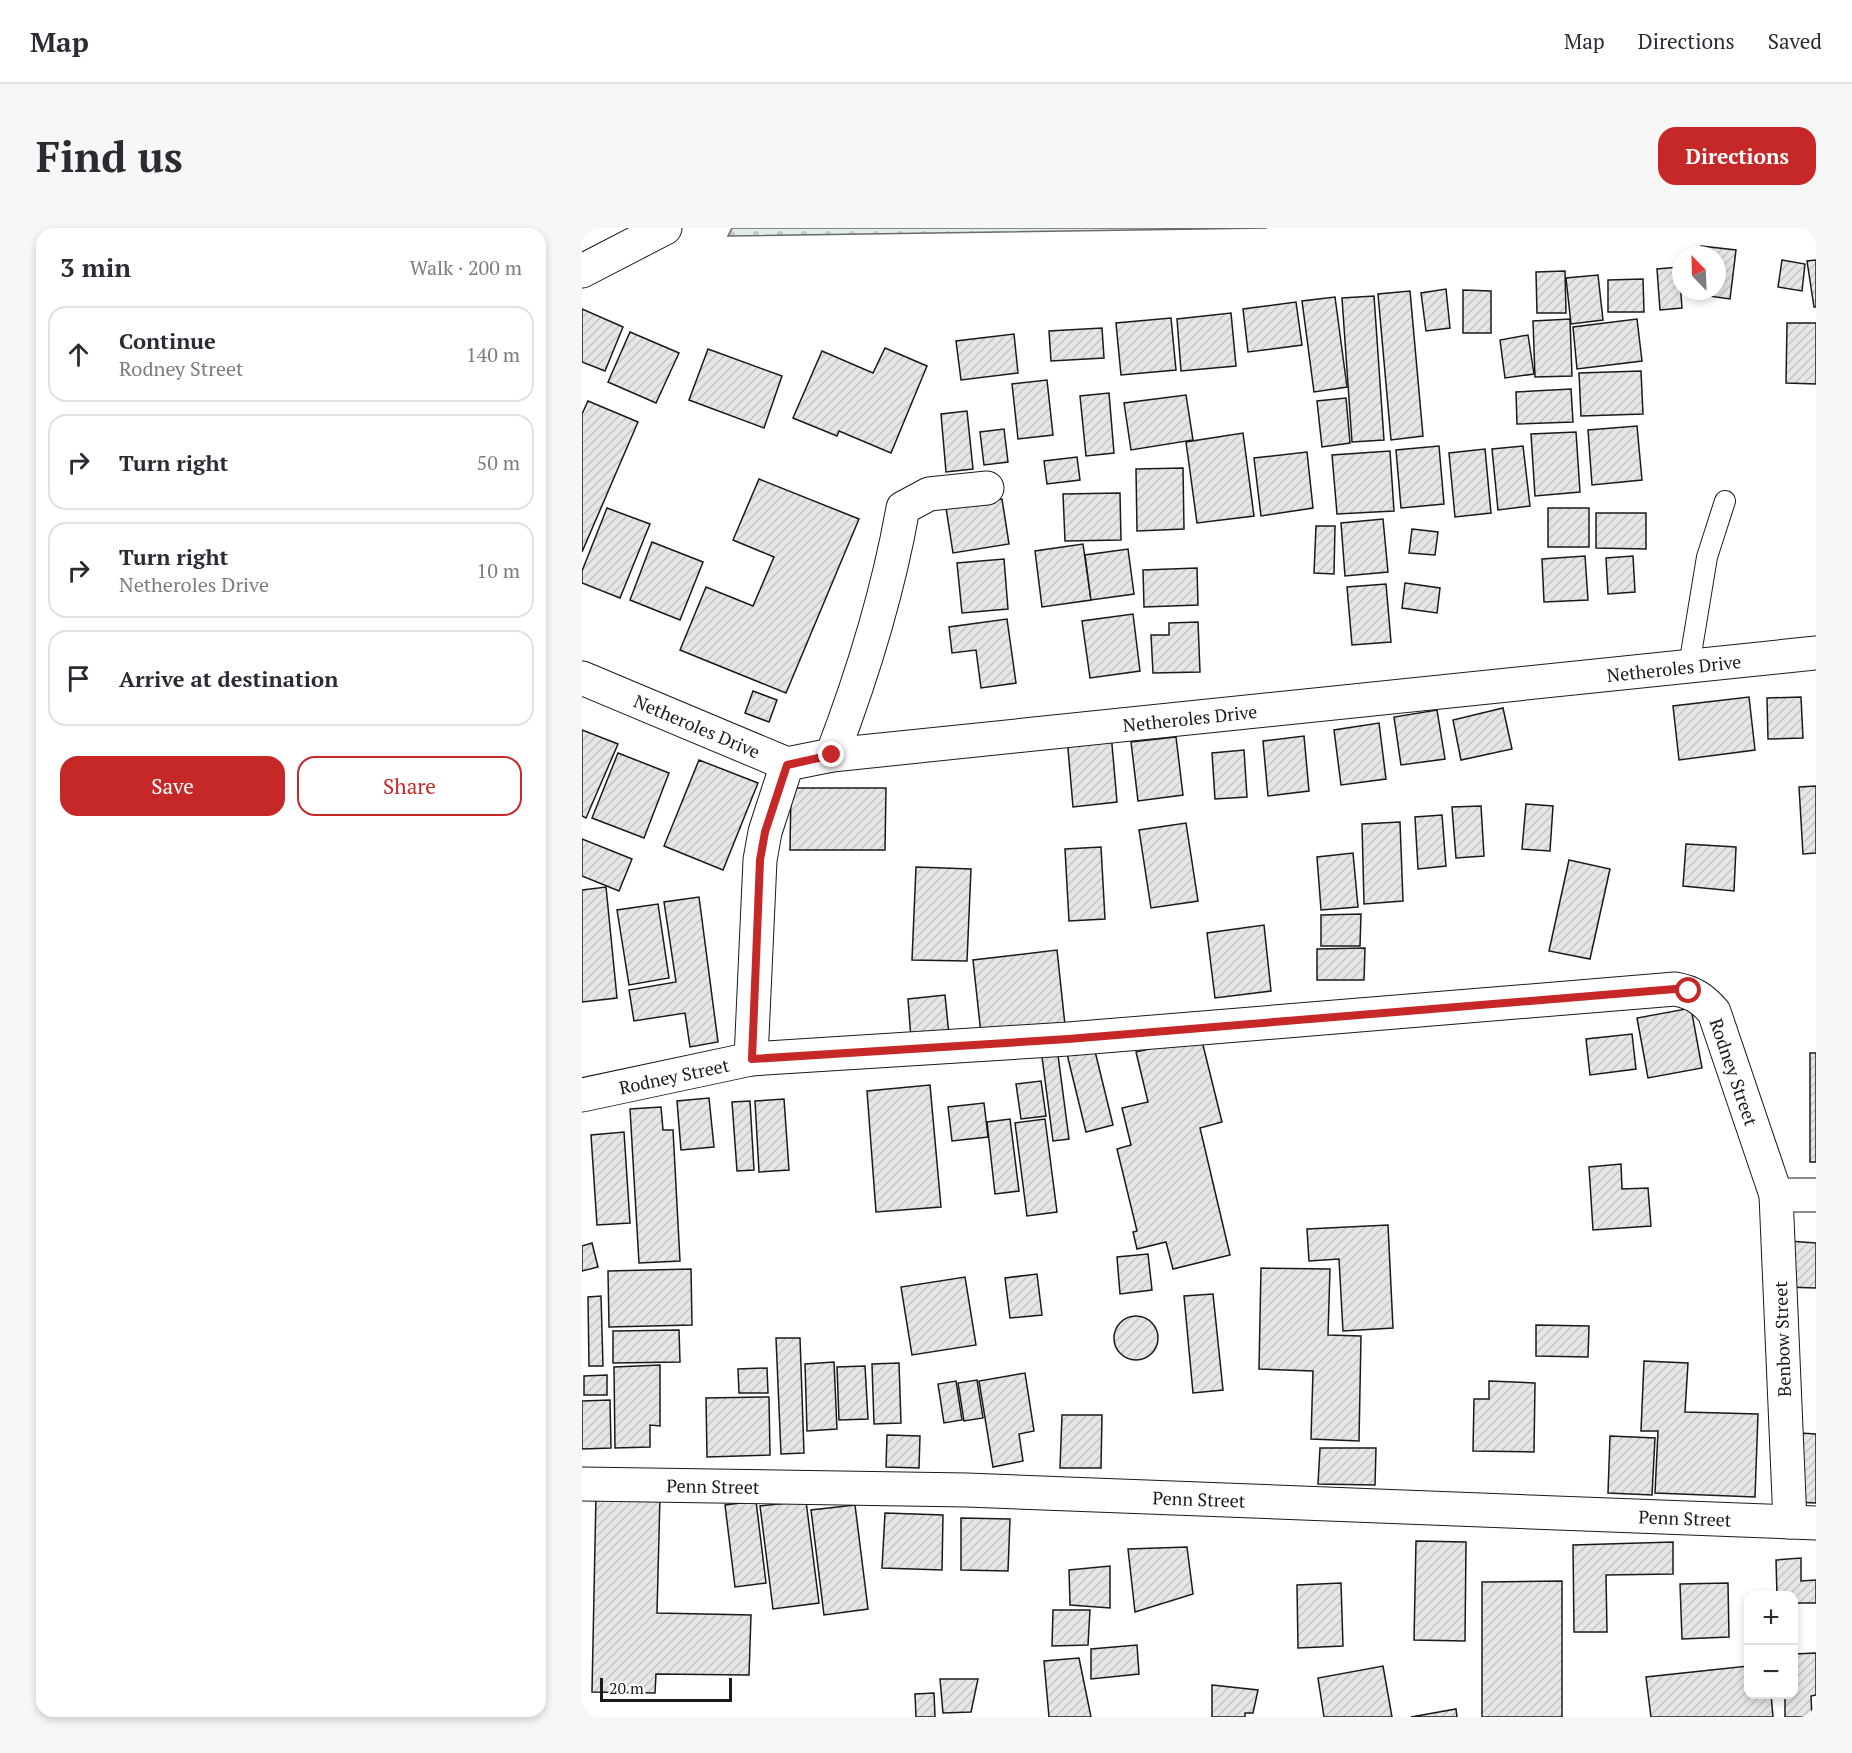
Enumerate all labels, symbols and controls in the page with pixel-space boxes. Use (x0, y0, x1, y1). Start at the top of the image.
text: Map (30, 23, 89, 60)
text: Map (1564, 27, 1605, 55)
text: Directions (1638, 27, 1735, 55)
text: Saved (1768, 27, 1822, 55)
button: Directions (1658, 127, 1816, 185)
text: Find us (36, 128, 183, 184)
north arrow (1672, 246, 1726, 300)
text: 3 min (60, 250, 131, 284)
text: Walk · 200 m (410, 254, 522, 281)
text: Continue (119, 326, 216, 355)
icon: ahead (62, 338, 95, 371)
text: 140 m (466, 341, 520, 368)
text: Rodney Street (119, 355, 243, 382)
icon: right (62, 446, 95, 479)
text: Turn right (119, 448, 228, 477)
text: 50 m (477, 449, 520, 476)
text: Turn right (119, 542, 228, 571)
icon: right (62, 554, 95, 587)
text: 10 m (477, 557, 520, 584)
text: Netheroles Drive (119, 571, 269, 598)
street label: Netheroles Drive (1606, 649, 1742, 687)
icon: arrive (62, 662, 95, 695)
text: Arrive at destination (119, 664, 338, 693)
street label: Netheroles Drive (630, 689, 764, 763)
street label: Netheroles Drive (1122, 699, 1258, 737)
route end (818, 741, 844, 767)
button: Save (60, 756, 285, 816)
button: Share (297, 756, 522, 816)
route start (1675, 977, 1701, 1003)
street label: Rodney Street (1704, 1015, 1764, 1129)
street label: Rodney Street (617, 1053, 732, 1099)
street label: Benbow Street (1768, 1280, 1796, 1397)
street label: Penn Street (666, 1473, 760, 1499)
street label: Penn Street (1152, 1485, 1246, 1513)
street label: Penn Street (1638, 1504, 1732, 1532)
map controls (1744, 1591, 1798, 1699)
button: + (1744, 1591, 1798, 1645)
button: − (1744, 1645, 1798, 1699)
scale bar (600, 1675, 732, 1702)
text: 20 m (609, 1677, 644, 1699)

